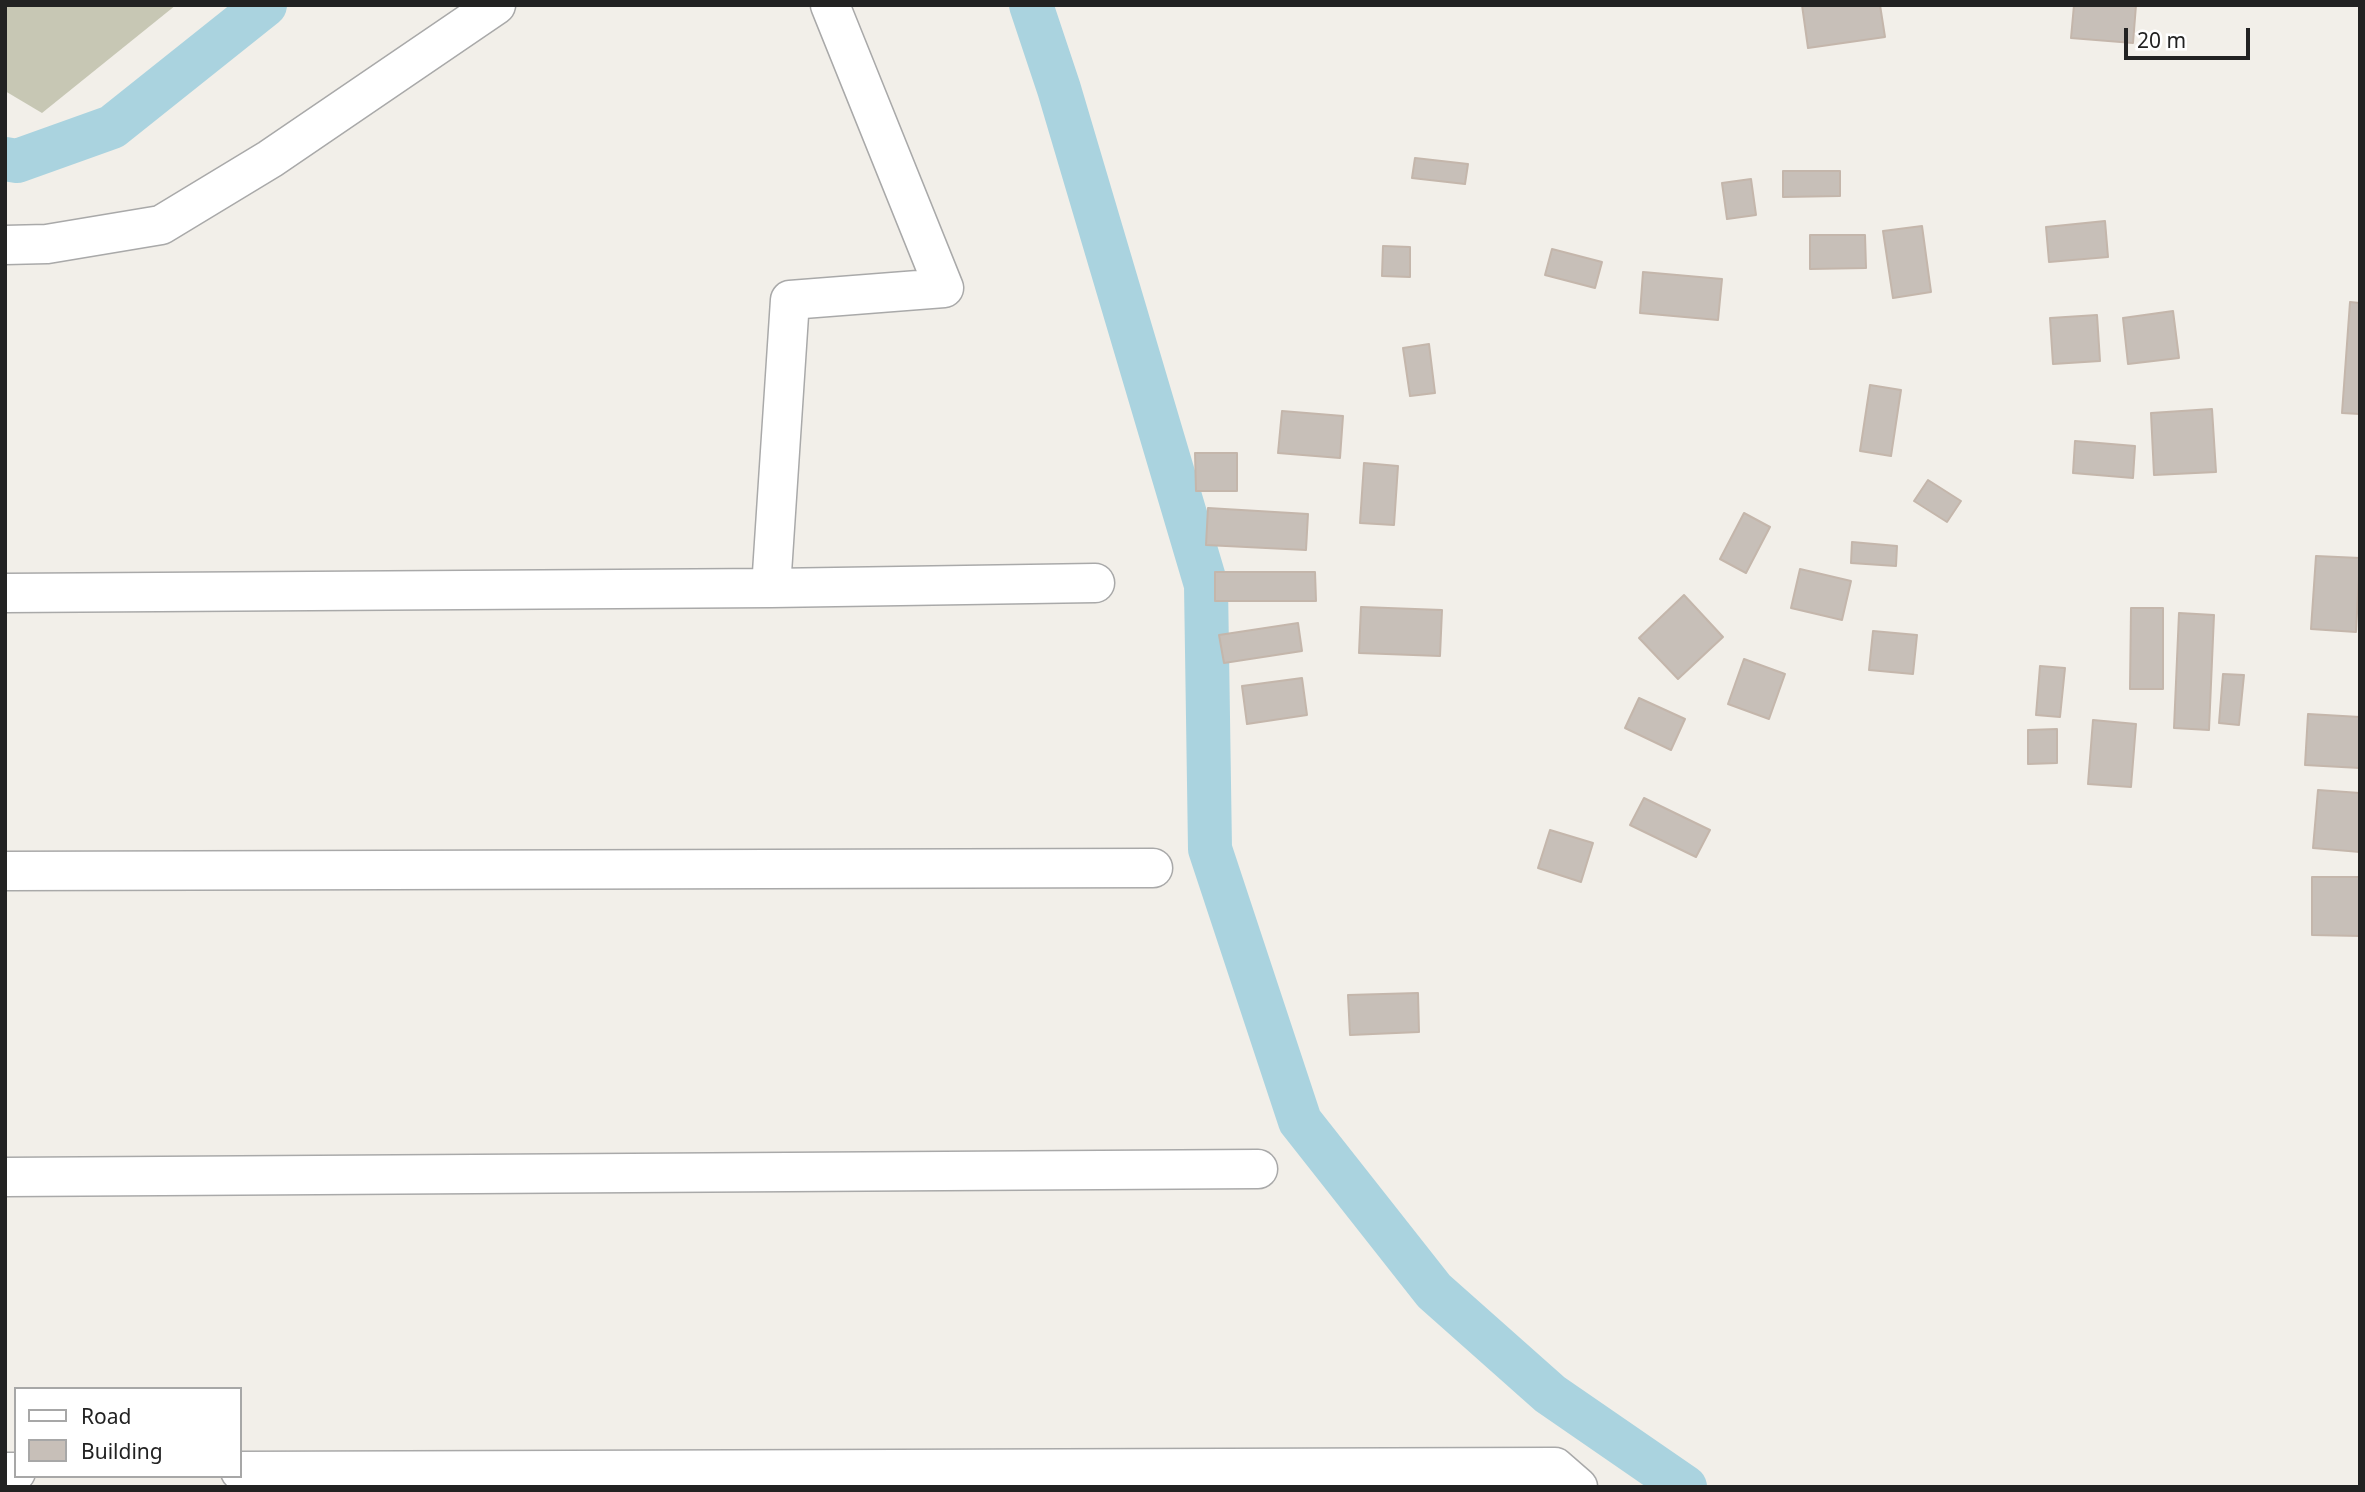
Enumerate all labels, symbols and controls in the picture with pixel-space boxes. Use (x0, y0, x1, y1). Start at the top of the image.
scale bar (2127, 14, 2253, 58)
text: 20 m (2137, 26, 2186, 54)
legend (14, 1387, 242, 1478)
text: Road (81, 1402, 131, 1430)
text: Building (81, 1437, 163, 1465)

